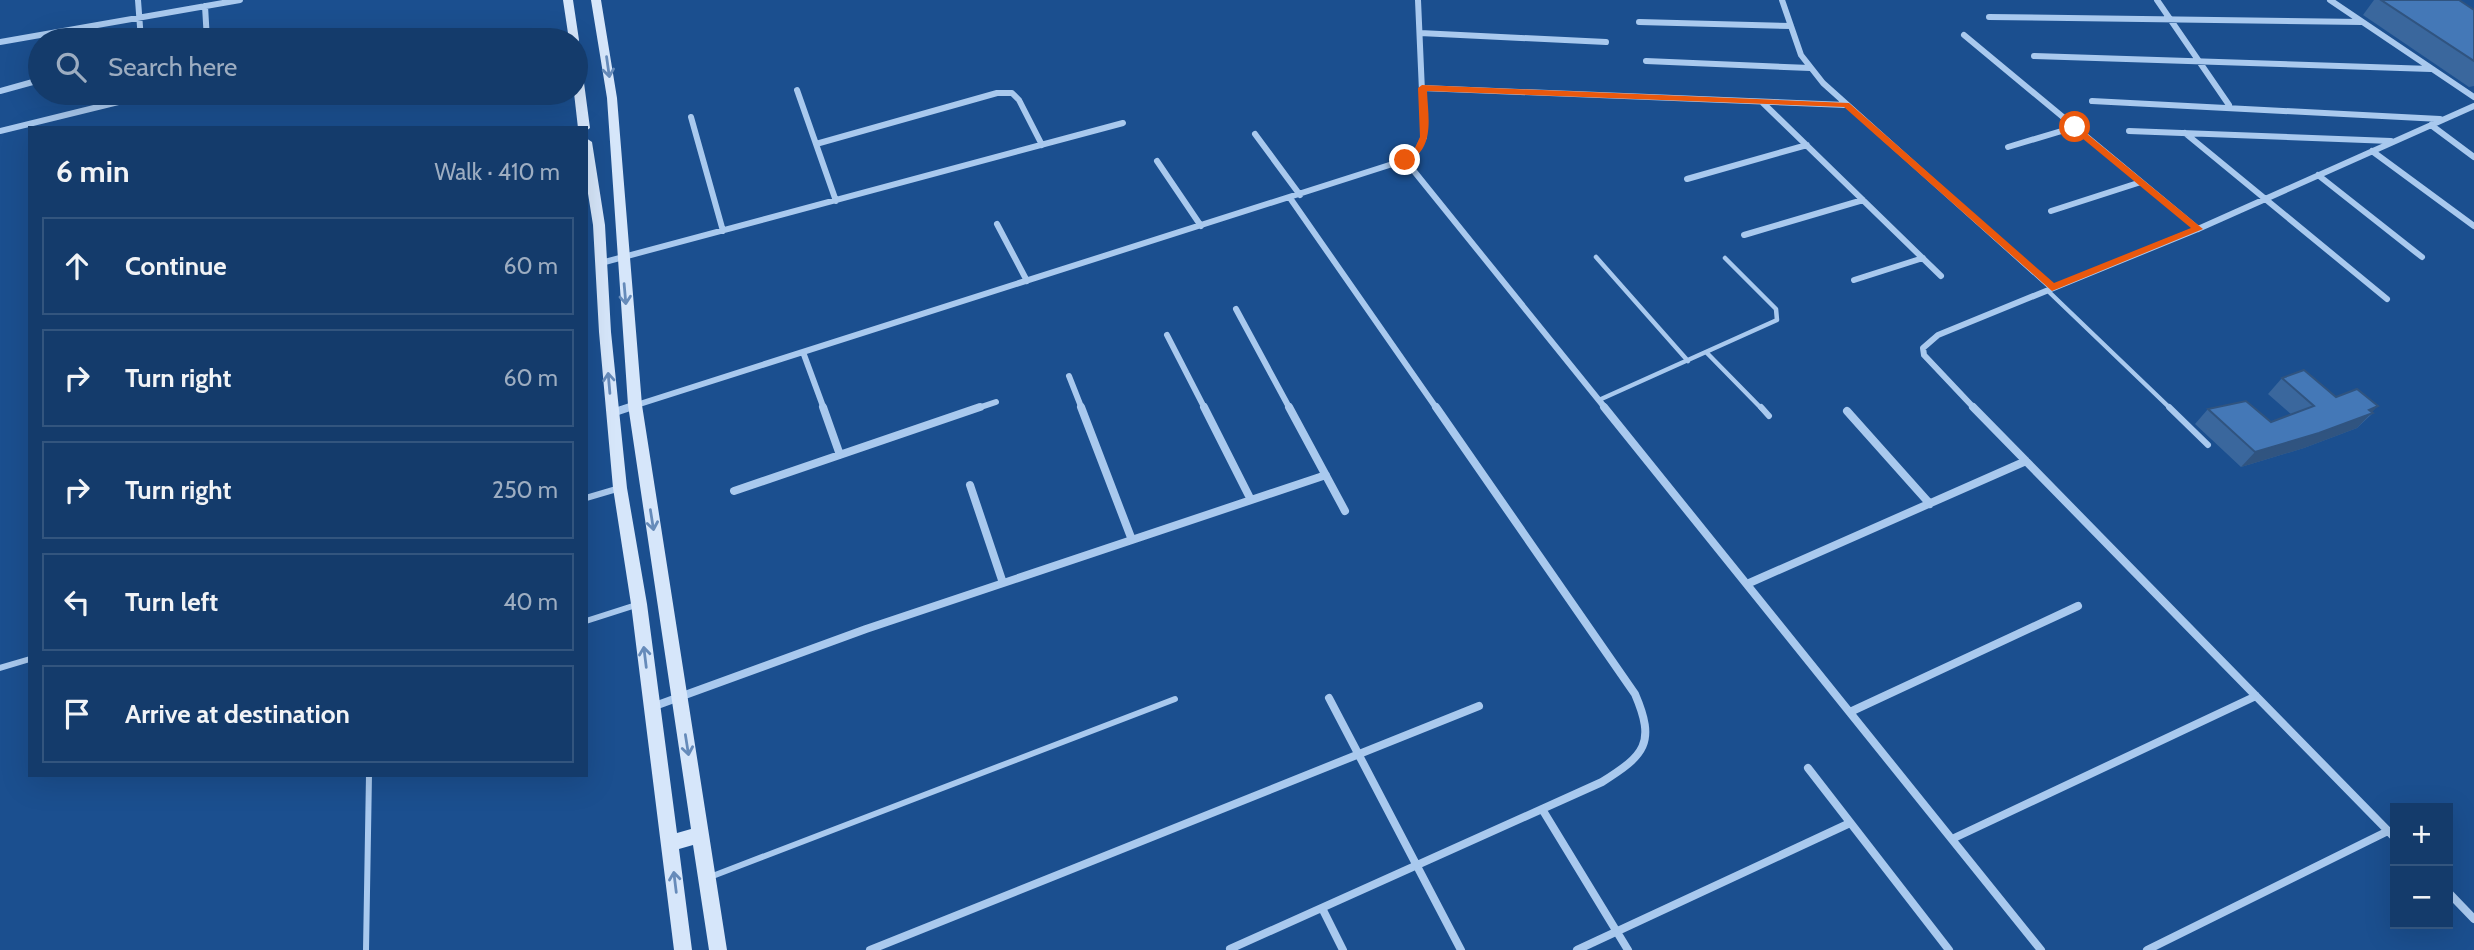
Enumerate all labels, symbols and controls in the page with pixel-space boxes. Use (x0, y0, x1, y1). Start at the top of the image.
search box (28, 28, 588, 105)
icon: search (52, 48, 90, 86)
text: Search here (108, 51, 237, 83)
one-way arrow (602, 55, 615, 78)
route start (2059, 111, 2090, 142)
route end (1389, 144, 1420, 175)
text: 6 min (56, 153, 129, 190)
text: Walk · 410 m (434, 158, 560, 186)
icon: ahead (58, 247, 96, 285)
text: Continue (125, 250, 227, 282)
text: 60 m (504, 252, 558, 280)
one-way arrow (619, 282, 632, 305)
icon: right (58, 359, 96, 397)
text: Turn right (125, 362, 231, 394)
text: 60 m (504, 364, 558, 392)
one-way arrow (603, 372, 616, 394)
icon: right (58, 471, 96, 509)
text: Turn right (125, 474, 231, 506)
text: 250 m (492, 476, 558, 504)
one-way arrow (646, 508, 659, 531)
icon: left (58, 583, 96, 621)
text: Turn left (125, 586, 218, 618)
text: 40 m (503, 588, 558, 616)
one-way arrow (639, 646, 652, 669)
icon: arrive (58, 695, 96, 733)
text: Arrive at destination (125, 698, 350, 730)
one-way arrow (681, 733, 694, 755)
map controls (2390, 803, 2453, 929)
button: + (2390, 803, 2453, 866)
button: − (2390, 866, 2453, 929)
one-way arrow (668, 871, 681, 894)

